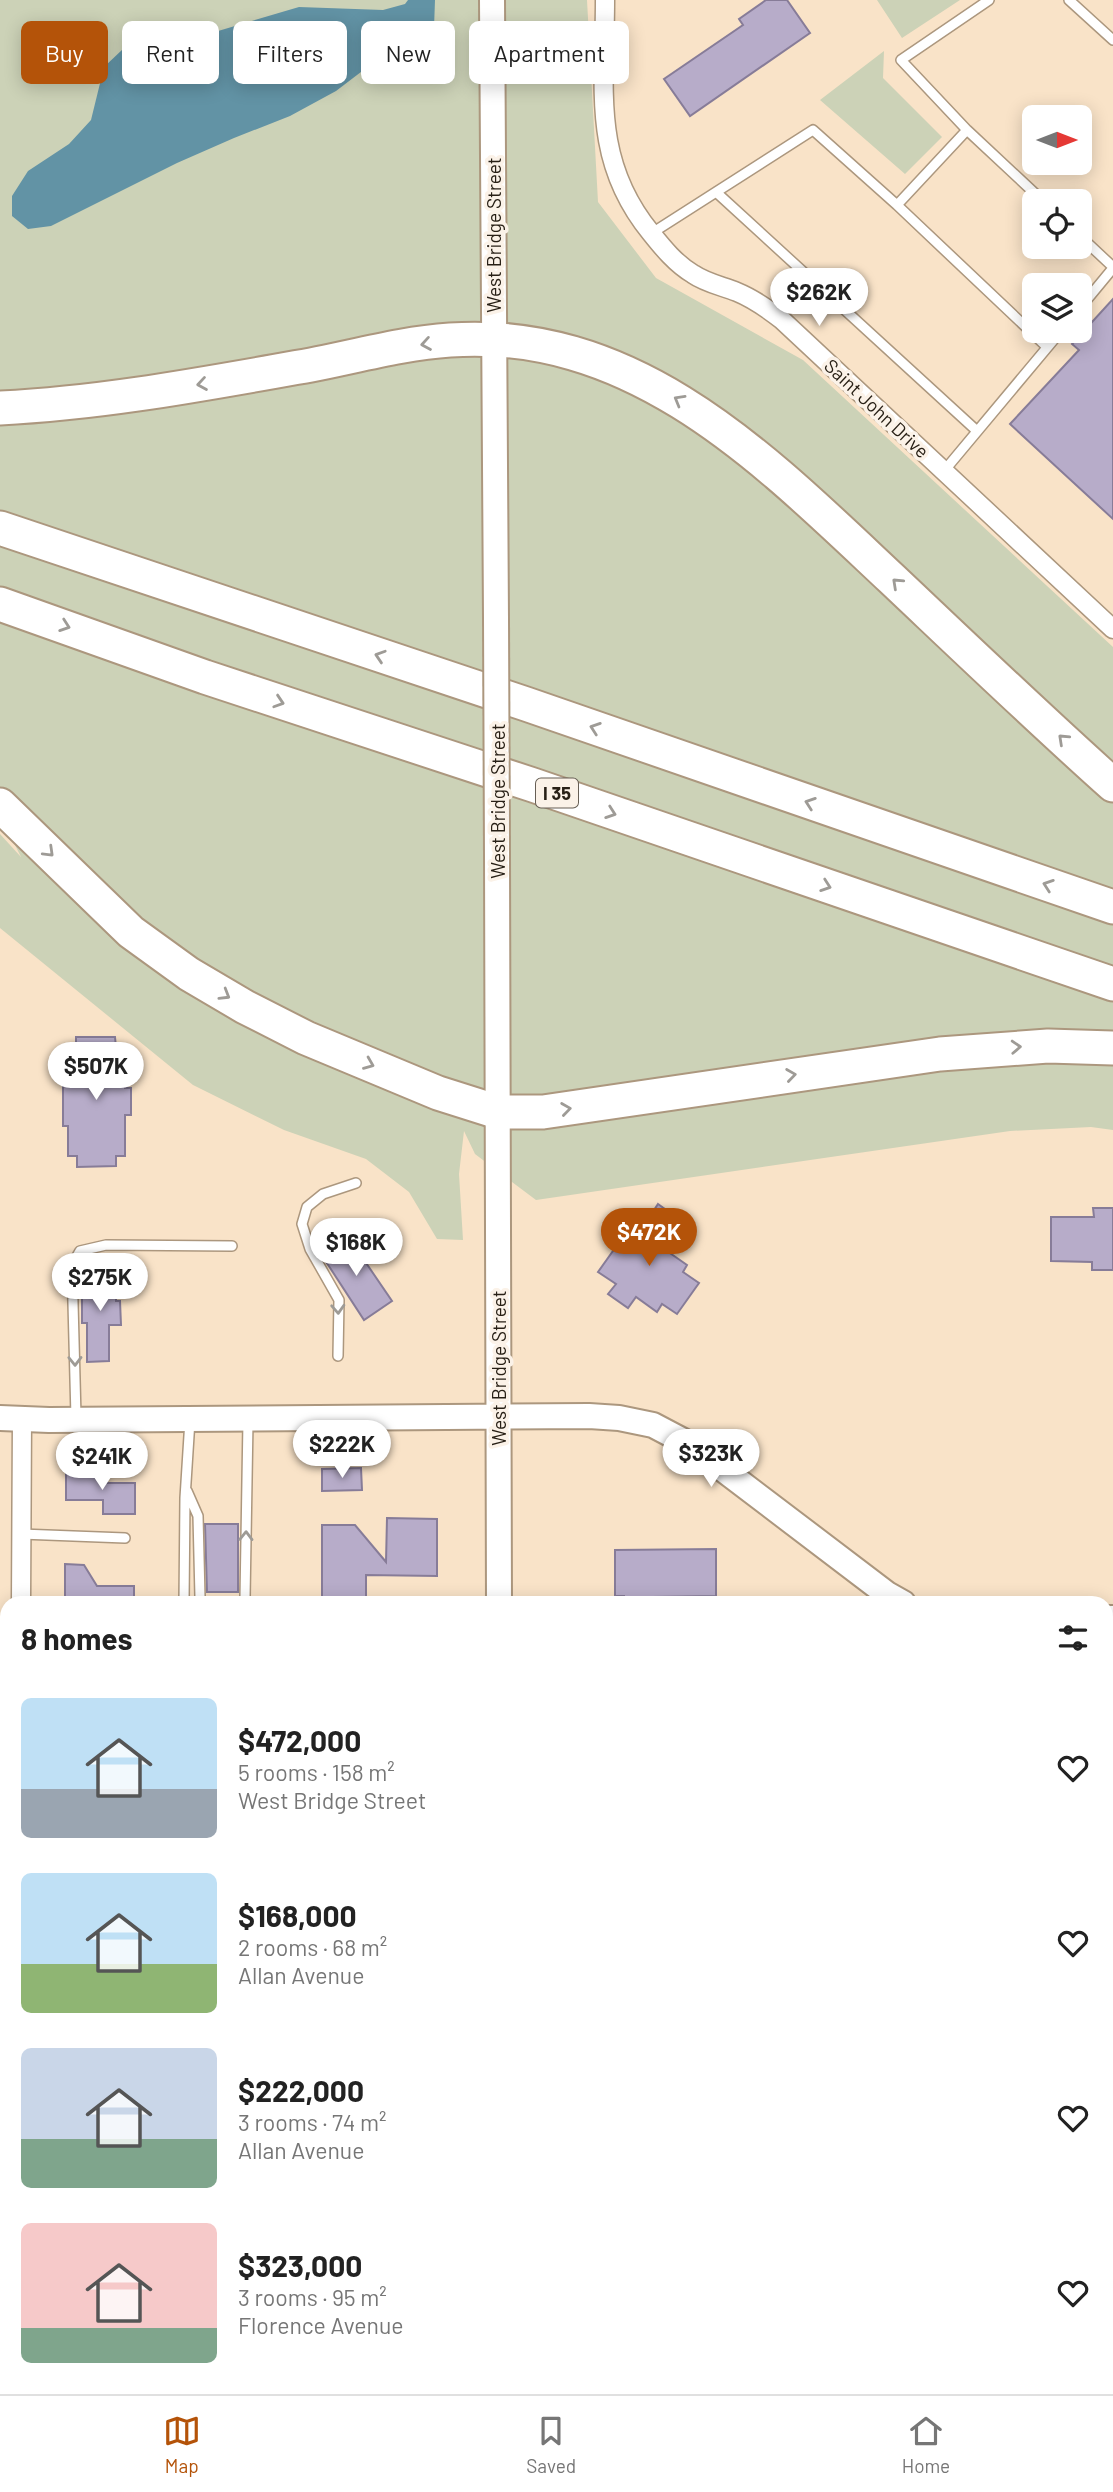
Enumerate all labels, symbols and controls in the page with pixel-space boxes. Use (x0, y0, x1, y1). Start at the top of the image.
chip: Buy (21, 21, 108, 84)
chip: Rent (122, 21, 219, 84)
chip: Filters (233, 21, 347, 84)
chip: New (361, 21, 455, 84)
chip: Apartment (469, 21, 629, 84)
north arrow (1022, 105, 1092, 175)
map controls (1022, 105, 1092, 343)
street label: West Bridge Street (482, 157, 505, 313)
button: locate (1022, 189, 1092, 259)
pin: $262K (770, 268, 868, 328)
button: layers (1022, 273, 1092, 343)
text: $262K (786, 277, 852, 305)
one-way arrow (420, 336, 432, 351)
street label: Saint John Drive (820, 354, 934, 462)
one-way arrow (196, 376, 208, 391)
one-way arrow (673, 395, 686, 408)
one-way arrow (892, 579, 905, 592)
one-way arrow (58, 618, 70, 632)
one-way arrow (374, 650, 386, 664)
one-way arrow (273, 694, 285, 708)
street label: West Bridge Street (486, 723, 509, 879)
one-way arrow (590, 723, 602, 737)
one-way arrow (1058, 734, 1071, 747)
road number: I 35 (536, 778, 578, 808)
one-way arrow (804, 797, 817, 811)
one-way arrow (605, 804, 617, 818)
one-way arrow (41, 844, 54, 857)
one-way arrow (820, 878, 832, 893)
one-way arrow (1043, 879, 1055, 893)
one-way arrow (217, 987, 230, 1000)
one-way arrow (1011, 1040, 1022, 1055)
pin: $507K (47, 1042, 145, 1102)
text: $507K (64, 1051, 128, 1079)
one-way arrow (362, 1056, 374, 1070)
one-way arrow (785, 1068, 797, 1083)
one-way arrow (560, 1102, 572, 1117)
pin: $472K (600, 1208, 698, 1268)
text: $472K (617, 1217, 681, 1245)
pin: $168K (307, 1218, 405, 1278)
text: $168K (326, 1227, 386, 1255)
pin: $275K (51, 1254, 149, 1313)
text: $275K (68, 1262, 132, 1290)
street label: West Bridge Street (487, 1290, 510, 1446)
one-way arrow (330, 1304, 345, 1315)
one-way arrow (67, 1355, 82, 1366)
pin: $222K (293, 1420, 391, 1480)
text: $222K (309, 1429, 375, 1457)
pin: $323K (662, 1430, 760, 1489)
pin: $241K (53, 1432, 151, 1492)
text: $323K (679, 1438, 743, 1466)
text: $241K (72, 1441, 132, 1469)
one-way arrow (239, 1531, 254, 1542)
icon: filters (1054, 1619, 1092, 1657)
text: 8 homes (21, 1620, 132, 1656)
text: $472,000 (238, 1722, 361, 1758)
icon: home (77, 1726, 161, 1810)
icon: heart (1054, 1749, 1092, 1787)
text: 5 rooms · 158 m² (238, 1758, 395, 1786)
text: West Bridge Street (238, 1786, 426, 1814)
text: $168,000 (238, 1897, 357, 1933)
icon: home (77, 1901, 161, 1985)
icon: heart (1054, 1924, 1092, 1962)
text: 2 rooms · 68 m² (238, 1933, 387, 1961)
text: Allan Avenue (238, 1961, 364, 1989)
text: $222,000 (238, 2072, 364, 2108)
icon: home (77, 2076, 161, 2160)
icon: heart (1054, 2099, 1092, 2137)
text: 3 rooms · 74 m² (238, 2108, 387, 2136)
text: Allan Avenue (238, 2136, 364, 2164)
text: $323,000 (238, 2247, 362, 2283)
icon: home (77, 2251, 161, 2335)
icon: heart (1054, 2274, 1092, 2312)
text: 3 rooms · 95 m² (238, 2283, 387, 2311)
text: Florence Avenue (238, 2311, 404, 2339)
tab: Map (163, 2412, 201, 2477)
tab: Saved (526, 2412, 576, 2477)
tab: Home (902, 2412, 950, 2477)

